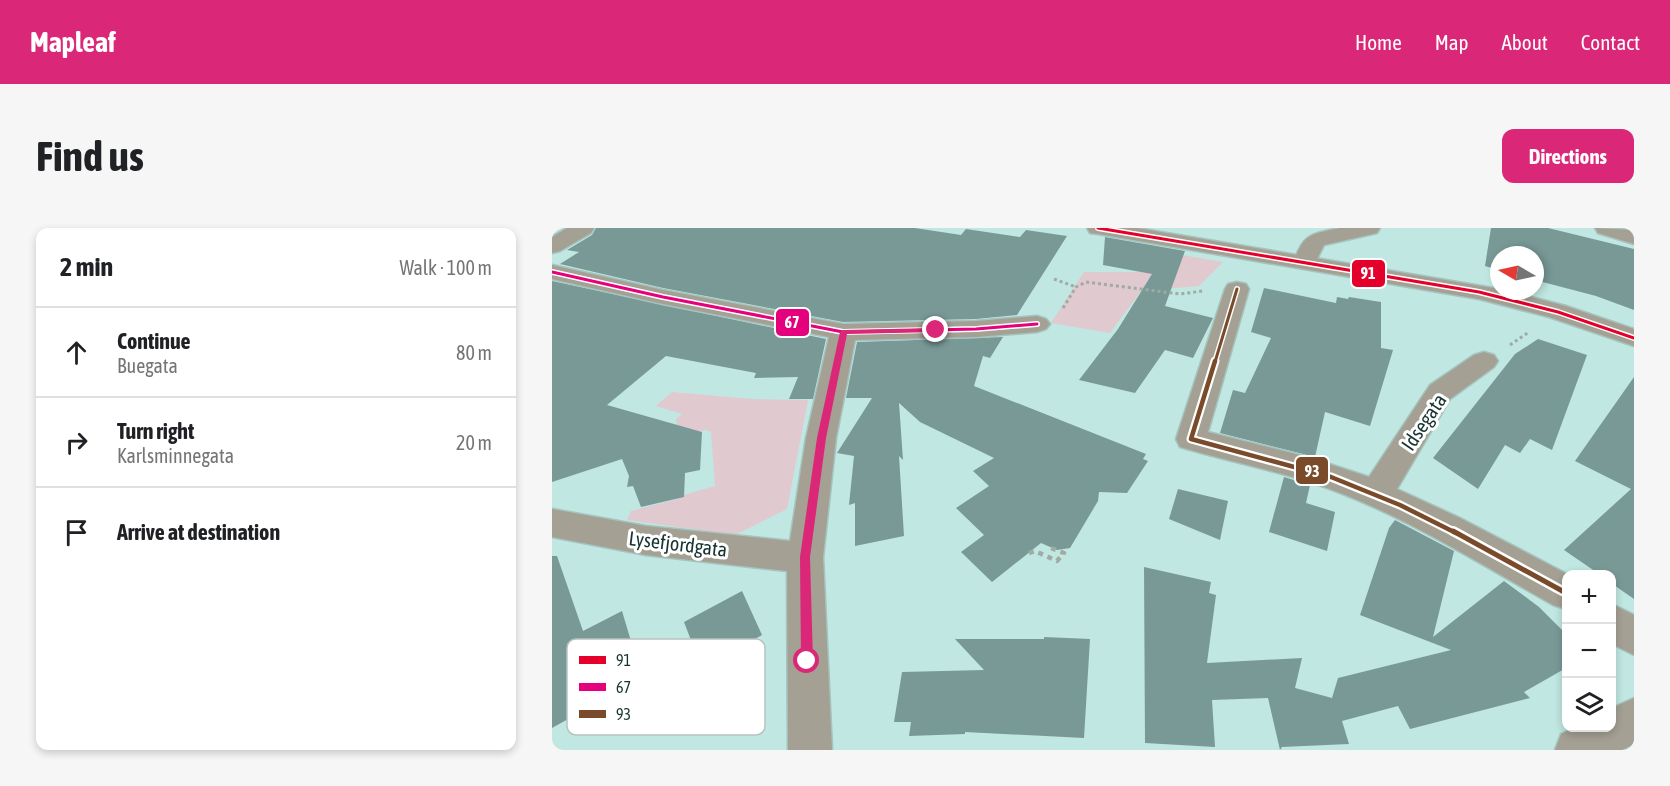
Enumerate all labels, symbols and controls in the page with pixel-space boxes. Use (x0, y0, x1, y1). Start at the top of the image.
text: Mapleaf (30, 26, 116, 58)
text: Home (1355, 30, 1402, 54)
text: Map (1435, 30, 1469, 54)
text: About (1502, 30, 1548, 54)
text: Contact (1581, 30, 1640, 54)
button: Directions (1502, 129, 1634, 183)
text: Find us (36, 132, 144, 180)
north arrow (1490, 246, 1544, 300)
text: 2 min (60, 252, 113, 282)
text: Walk · 100 m (400, 256, 492, 279)
line badge: 91 (1351, 259, 1386, 288)
text: 91 (1360, 264, 1376, 282)
line badge: 67 (775, 308, 810, 337)
text: 67 (784, 313, 800, 331)
route end (922, 316, 948, 342)
text: Continue (117, 328, 191, 354)
icon: ahead (60, 336, 93, 369)
text: 80 m (456, 341, 492, 364)
text: Buegata (117, 354, 178, 377)
street label: Idsegata (1396, 389, 1451, 454)
text: Turn right (117, 418, 194, 444)
icon: right (60, 426, 93, 459)
text: 20 m (456, 431, 492, 454)
text: Karlsminnegata (117, 444, 234, 467)
line badge: 93 (1295, 456, 1329, 485)
text: 93 (1304, 462, 1320, 480)
icon: arrive (60, 516, 93, 549)
text: Arrive at destination (117, 519, 280, 545)
street label: Lysefjordgata (628, 526, 729, 561)
map controls (1562, 570, 1616, 732)
button: + (1562, 570, 1616, 624)
button: − (1562, 624, 1616, 678)
legend (567, 639, 765, 735)
route start (793, 647, 819, 673)
text: 91 (616, 651, 631, 669)
text: 67 (616, 678, 631, 696)
button: layers (1562, 678, 1616, 732)
text: 93 (616, 705, 631, 723)

